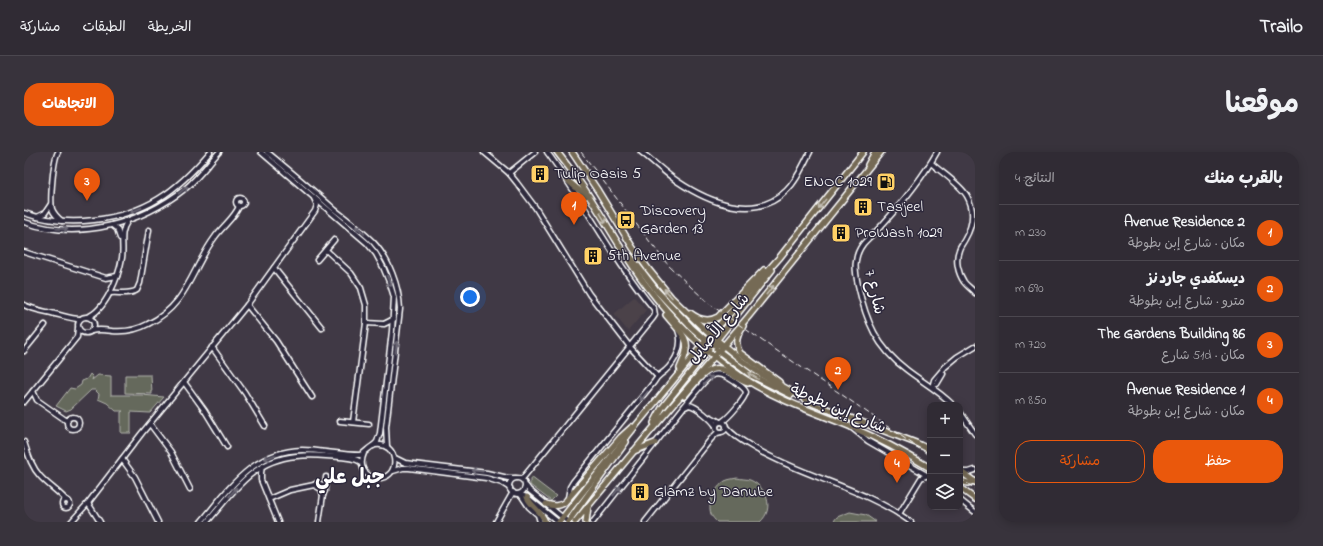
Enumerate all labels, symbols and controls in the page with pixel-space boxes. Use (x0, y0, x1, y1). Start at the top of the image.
text: Trailo (1259, 14, 1303, 41)
text: مشاركة (20, 17, 60, 38)
text: الطبقات (82, 17, 126, 38)
text: الخريطة (148, 17, 191, 38)
button: الاتجاهات (24, 83, 114, 126)
text: موقعنا (1225, 85, 1299, 126)
place label: Tulip Oasis 5 (554, 162, 641, 186)
building icon: Tulip Oasis 5 (529, 163, 551, 185)
text: بالقرب منك (1204, 166, 1283, 191)
pin: 3 (74, 168, 100, 201)
text: النتائج: 4 (1015, 169, 1055, 188)
place label: ENOC 1029 (803, 170, 872, 194)
fuel station icon: ENOC 1029 (875, 171, 897, 193)
one-way arrow (177, 186, 188, 195)
pin: 1 (561, 192, 587, 225)
place label: Tasjeel (877, 195, 923, 219)
building icon: Tasjeel (852, 196, 874, 218)
place label: Discovery Garden 13 (639, 199, 706, 241)
one-way arrow (817, 199, 826, 210)
one-way arrow (130, 207, 142, 215)
bus stop icon: Discovery Garden 13 (615, 209, 637, 231)
text: Avenue Residence 2 (1124, 211, 1245, 233)
one-way arrow (599, 212, 607, 224)
place label: ProWash 1029 (855, 221, 942, 245)
building icon: ProWash 1029 (830, 222, 852, 244)
text: 230 m (1015, 223, 1046, 242)
text: 1 (1268, 223, 1272, 242)
one-way arrow (55, 225, 68, 232)
one-way arrow (354, 225, 365, 234)
text: مكان · شارع إبن بطوطة (1128, 234, 1245, 253)
place label: 5th Avenue (607, 244, 682, 268)
building icon: 5th Avenue (582, 245, 604, 267)
street label: شارع 7 (857, 267, 891, 317)
text: ديسكفدي جاردنز (1147, 268, 1245, 290)
one-way arrow (386, 274, 394, 286)
text: 690 m (1015, 279, 1044, 298)
text: 2 (1267, 279, 1273, 298)
one-way arrow (765, 285, 774, 295)
your location (460, 287, 480, 307)
one-way arrow (663, 288, 672, 298)
street label: شارع الأصايل (682, 288, 756, 370)
text: مترو · شارع إبن بطوطة (1129, 292, 1245, 311)
text: The Gardens Building 86 (1098, 323, 1245, 345)
text: 720 m (1015, 335, 1046, 354)
text: 3 (1267, 335, 1273, 354)
one-way arrow (392, 341, 400, 354)
text: مكان · 51d شارع (1161, 346, 1245, 365)
pin: 2 (825, 357, 851, 390)
one-way arrow (748, 372, 759, 380)
one-way arrow (703, 375, 713, 384)
street label: شارع إبن بطوطة (786, 378, 890, 440)
text: Avenue Residence 1 (1127, 379, 1245, 401)
one-way arrow (639, 390, 648, 401)
text: 850 m (1015, 391, 1046, 410)
text: 4 (1267, 391, 1273, 410)
map controls (927, 402, 963, 510)
button: + (927, 402, 963, 438)
text: مكان · شارع إبن بطوطة (1128, 402, 1245, 421)
button: − (927, 438, 963, 474)
button: مشاركة (1015, 440, 1145, 483)
button: حفظ (1153, 440, 1283, 483)
pin: 4 (884, 450, 910, 483)
one-way arrow (265, 454, 277, 462)
district label: جبل علي (315, 464, 385, 494)
one-way arrow (471, 468, 484, 475)
button: layers (927, 474, 963, 510)
place label: Glamz by Danube (654, 480, 774, 504)
building icon: Glamz by Danube (629, 481, 651, 503)
one-way arrow (613, 486, 621, 497)
one-way arrow (228, 487, 237, 498)

